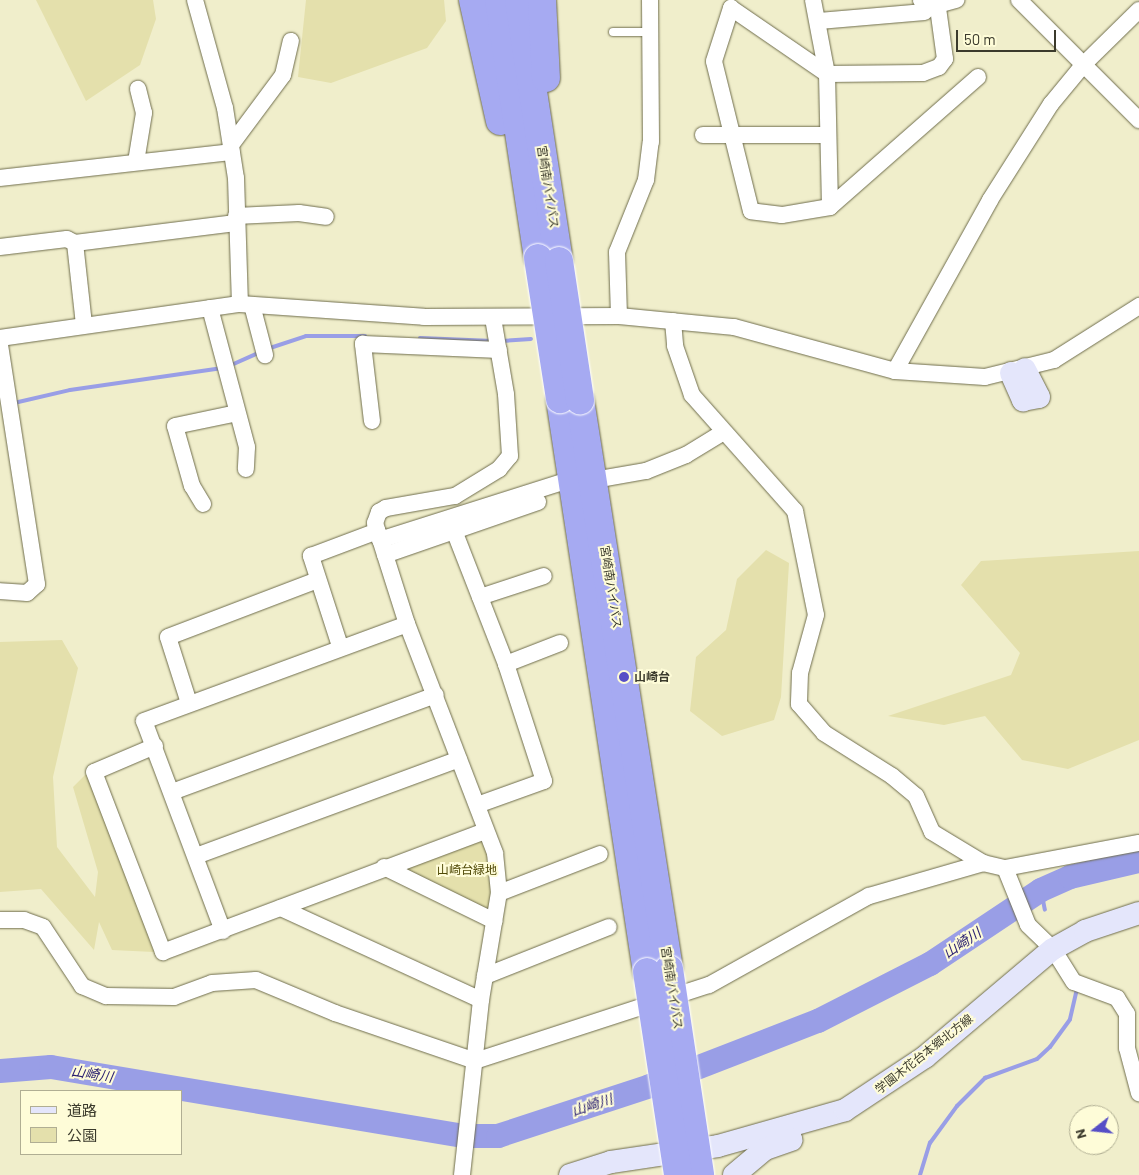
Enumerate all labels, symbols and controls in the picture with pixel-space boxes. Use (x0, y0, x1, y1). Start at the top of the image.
scale bar (959, 20, 1059, 52)
text: 50 m (964, 30, 996, 48)
street label: 宮崎南バイパス (534, 144, 562, 230)
street label: 宮崎南バイパス (597, 544, 625, 630)
place label: 山崎台 (634, 670, 670, 684)
marker: 山崎台 (618, 671, 630, 683)
park label: 山崎台緑地 (437, 863, 497, 877)
water label: 山崎川 (940, 924, 984, 962)
street label: 宮崎南バイパス (658, 945, 686, 1031)
street label: 学園木花台本郷北方線 (872, 1011, 976, 1097)
water label: 山崎川 (70, 1062, 114, 1086)
legend (20, 1090, 182, 1155)
water label: 山崎川 (569, 1091, 615, 1119)
text: 道路 (67, 1101, 97, 1119)
north arrow (1069, 1105, 1119, 1155)
text: 公園 (67, 1126, 97, 1144)
text: N (1071, 1127, 1090, 1141)

